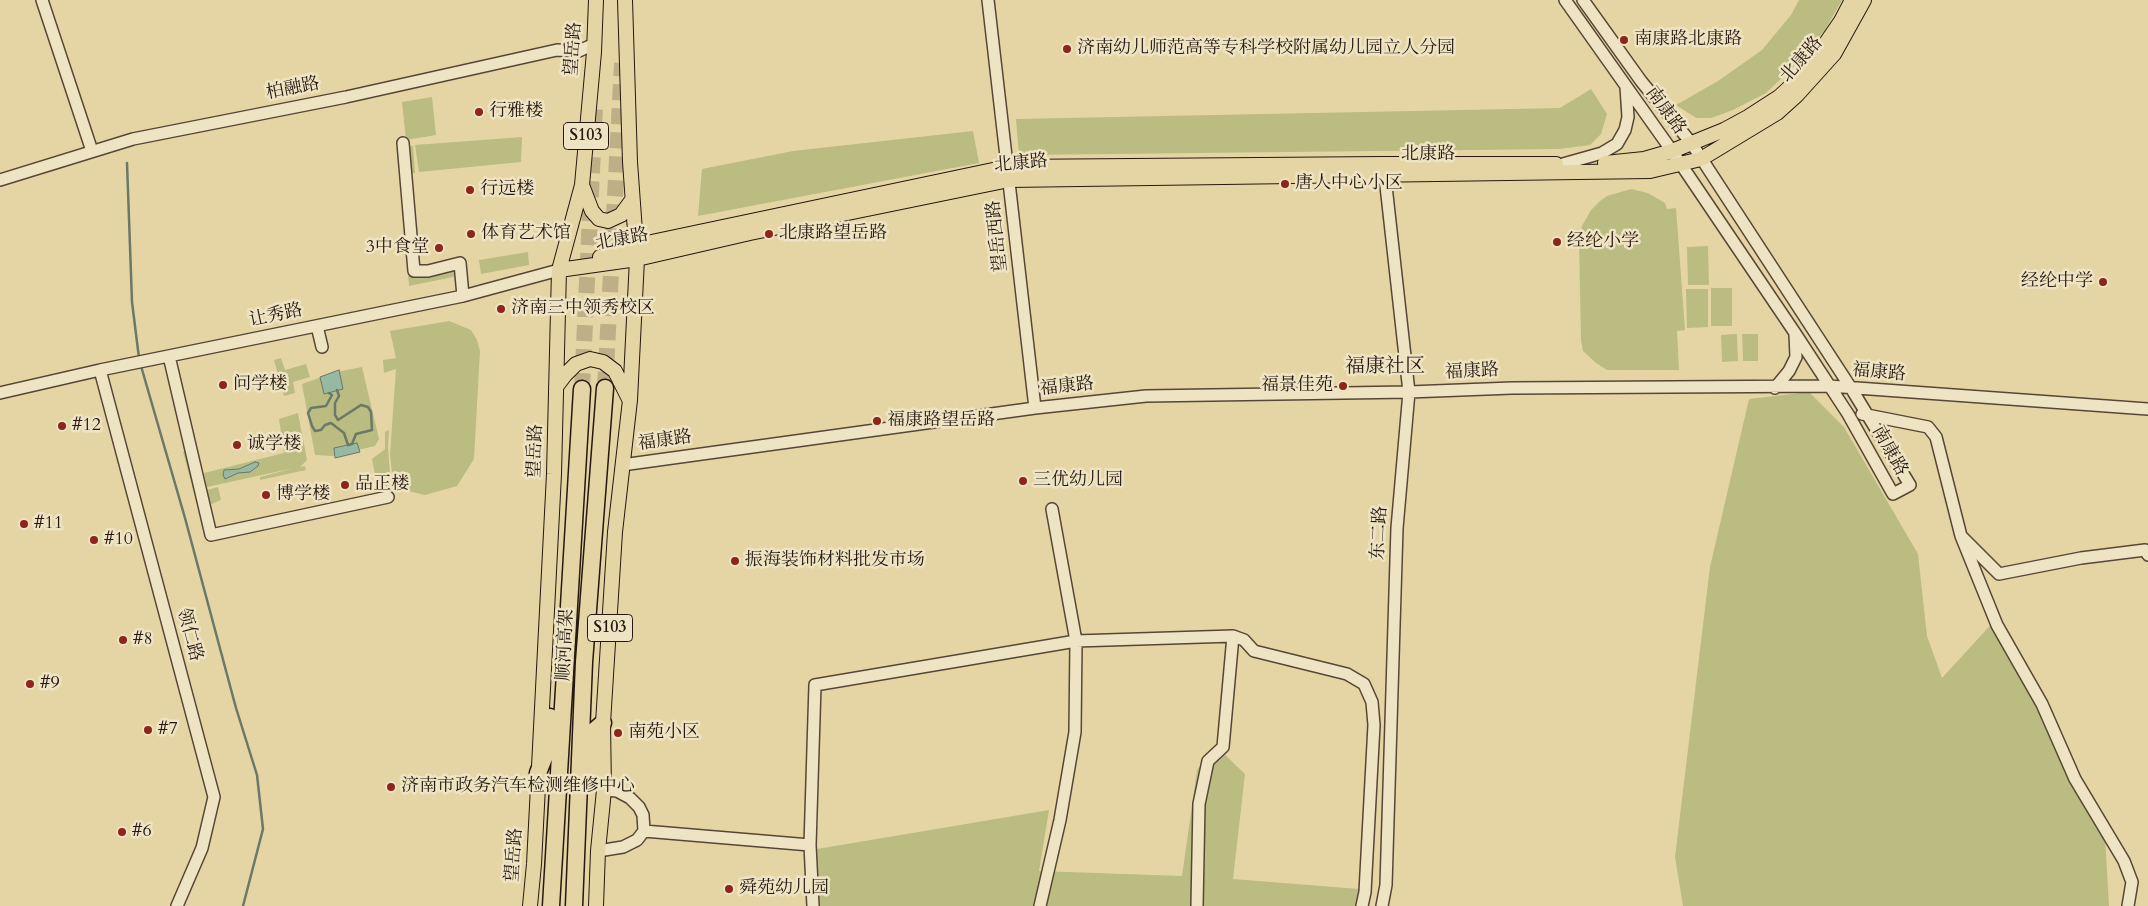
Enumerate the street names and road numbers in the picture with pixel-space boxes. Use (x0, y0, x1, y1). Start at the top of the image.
street label: 望岳路 (561, 21, 587, 77)
street label: 北康路 (1776, 33, 1828, 87)
street label: 柏融路 (264, 73, 322, 105)
street label: 南康路 (1640, 83, 1690, 139)
road number: S103 (564, 122, 608, 150)
street label: 北康路 (1401, 144, 1455, 166)
street label: 北康路 (993, 151, 1049, 177)
street label: 望岳西路 (983, 199, 1013, 273)
street label: 北康路 (594, 225, 650, 255)
street label: 让秀路 (247, 300, 305, 332)
street label: 福康路 (1444, 360, 1500, 384)
street label: 福康路 (1851, 360, 1907, 386)
street label: 福康路 (1039, 373, 1095, 401)
street label: 南康路 (1866, 422, 1912, 480)
street label: 望岳路 (524, 424, 548, 478)
street label: 福康路 (637, 427, 693, 455)
street label: 东二路 (1368, 505, 1392, 561)
street label: 领仁路 (172, 606, 206, 664)
street label: 顺河高架 (553, 608, 579, 682)
road number: S103 (588, 614, 632, 641)
street label: 望岳路 (502, 827, 528, 883)

